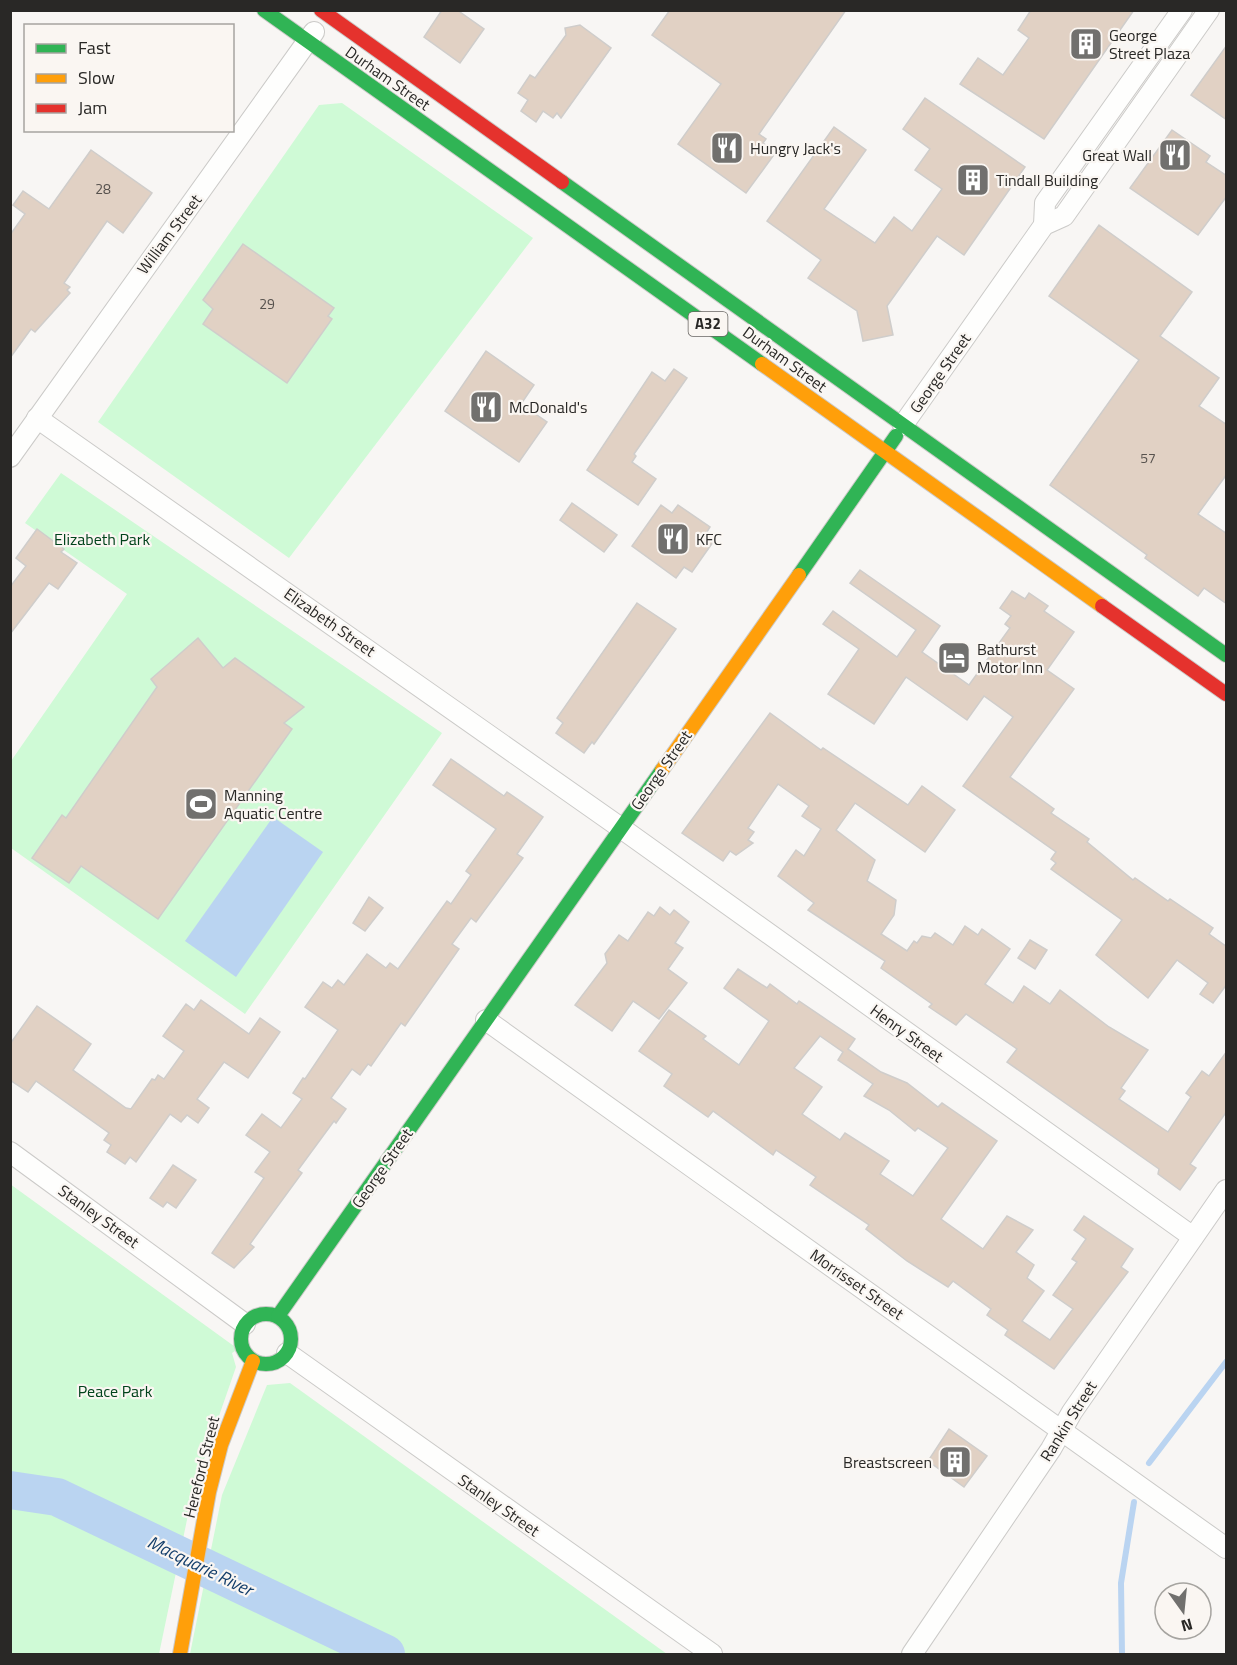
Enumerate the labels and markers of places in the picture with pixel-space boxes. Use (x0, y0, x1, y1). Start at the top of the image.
place label: George Street Plaza (1109, 23, 1190, 65)
building icon: George Street Plaza (1068, 26, 1104, 62)
restaurant icon: Hungry Jack's (709, 130, 745, 166)
place label: Hungry Jack's (750, 136, 841, 160)
restaurant icon: Great Wall (1157, 137, 1193, 173)
place label: Great Wall (1082, 143, 1152, 167)
building icon: Tindall Building (955, 162, 991, 198)
place label: Tindall Building (996, 168, 1098, 192)
restaurant icon: McDonald's (468, 389, 504, 425)
place label: McDonald's (509, 395, 588, 419)
restaurant icon: KFC (655, 521, 691, 557)
place label: KFC (696, 527, 722, 551)
place label: Bathurst Motor Inn (977, 637, 1043, 679)
hotel icon: Bathurst Motor Inn (936, 640, 972, 676)
place label: Manning Aquatic Centre (224, 783, 322, 825)
sports icon: Manning Aquatic Centre (183, 786, 219, 822)
building icon: Breastscreen (937, 1444, 973, 1480)
place label: Breastscreen (843, 1450, 932, 1474)

